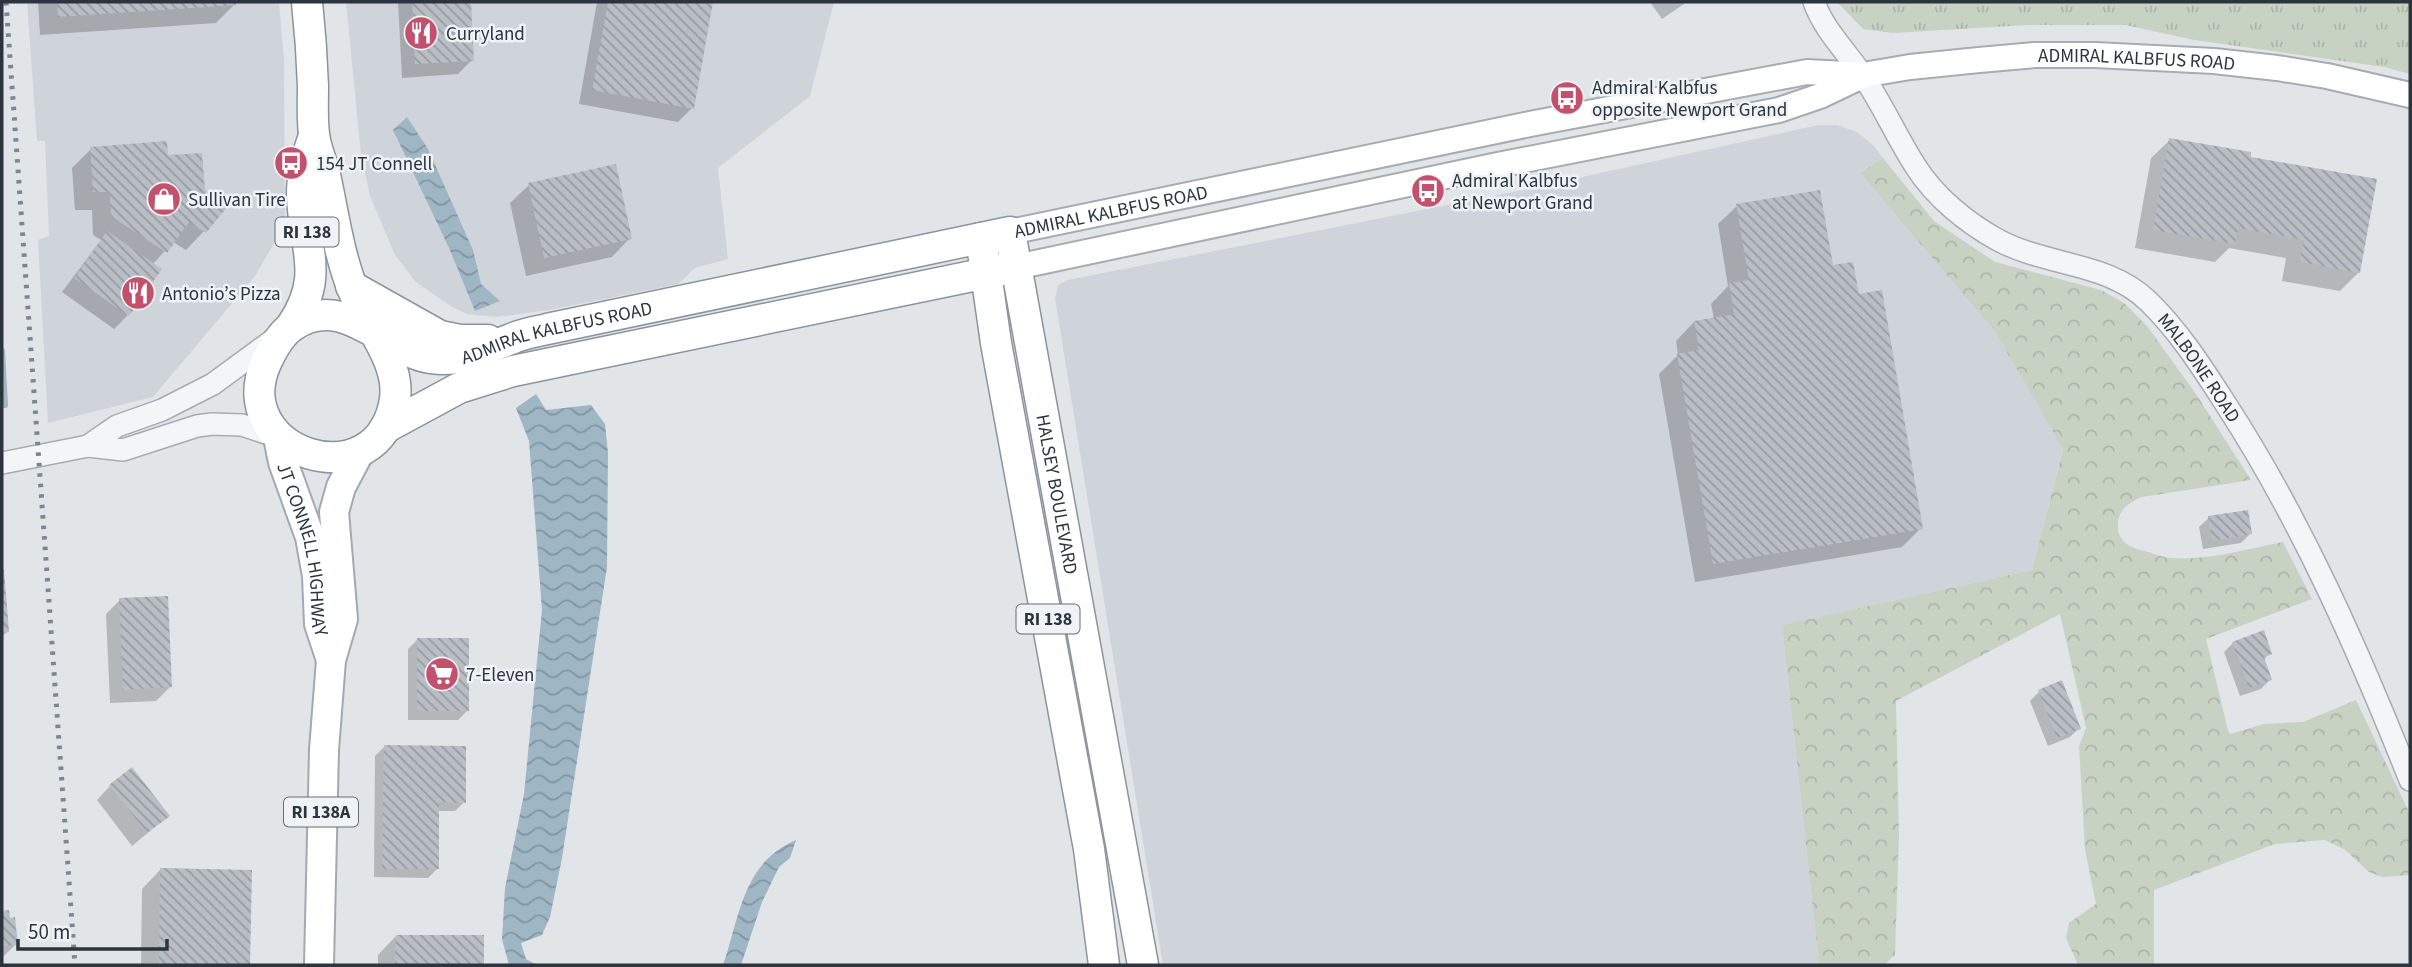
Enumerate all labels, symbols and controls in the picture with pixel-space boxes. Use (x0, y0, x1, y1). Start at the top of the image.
restaurant icon: Curryland (402, 14, 440, 52)
place label: Curryland (446, 21, 525, 48)
street label: ADMIRAL KALBFUS ROAD (2038, 43, 2236, 78)
place label: Admiral Kalbfus opposite Newport Grand (1592, 75, 1787, 124)
bus stop icon: Admiral Kalbfus opposite Newport Grand (1548, 79, 1586, 117)
bus stop icon: 154 JT Connell (272, 144, 310, 182)
place label: 154 JT Connell (316, 151, 432, 178)
place label: Admiral Kalbfus at Newport Grand (1452, 168, 1593, 217)
bus stop icon: Admiral Kalbfus at Newport Grand (1409, 172, 1447, 210)
street label: ADMIRAL KALBFUS ROAD (1012, 179, 1210, 246)
shop icon: Sullivan Tire (145, 180, 183, 218)
place label: Sullivan Tire (188, 187, 286, 214)
road number: RI 138 (276, 218, 338, 246)
restaurant icon: Antonio’s Pizza (119, 274, 157, 312)
place label: Antonio’s Pizza (162, 281, 281, 308)
street label: ADMIRAL KALBFUS ROAD (459, 295, 655, 372)
street label: MALBONE ROAD (2151, 308, 2246, 428)
street label: HALSEY BOULEVARD (1028, 412, 1084, 577)
street label: JT CONNELL HIGHWAY (269, 459, 335, 641)
road number: RI 138 (1016, 604, 1080, 634)
supermarket icon: 7-Eleven (423, 655, 461, 693)
place label: 7-Eleven (466, 662, 534, 689)
road number: RI 138A (284, 798, 358, 826)
scale bar (18, 908, 166, 952)
text: 50 m (28, 917, 70, 947)

